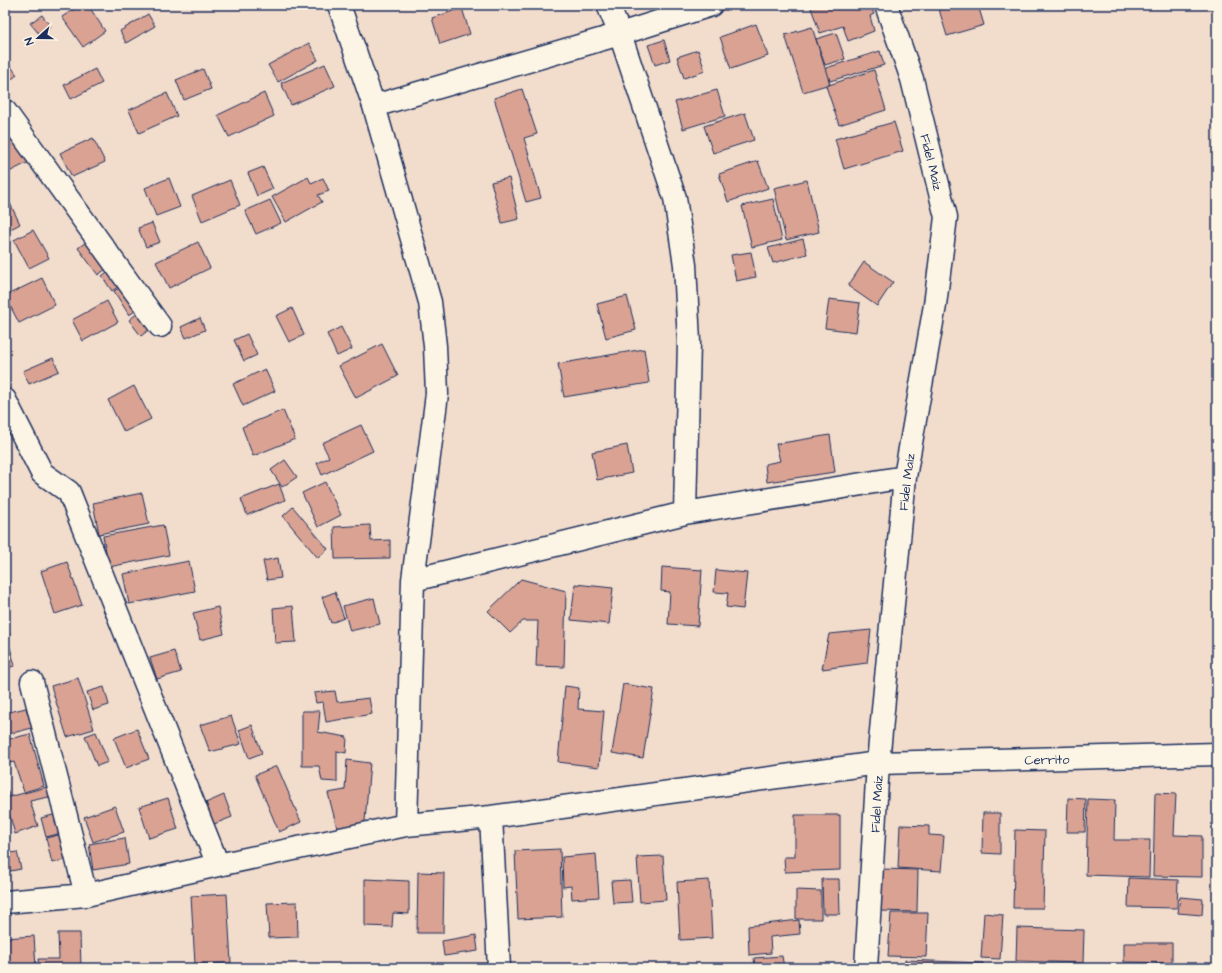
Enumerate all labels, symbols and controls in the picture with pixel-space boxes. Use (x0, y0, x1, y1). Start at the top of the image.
north arrow (18, 18, 58, 58)
text: N (21, 35, 37, 47)
street label: Fidel Maíz (915, 132, 947, 193)
street label: Fidel Maíz (895, 452, 920, 512)
street label: Cerrito (1024, 751, 1070, 769)
street label: Fidel Maíz (867, 774, 888, 833)

